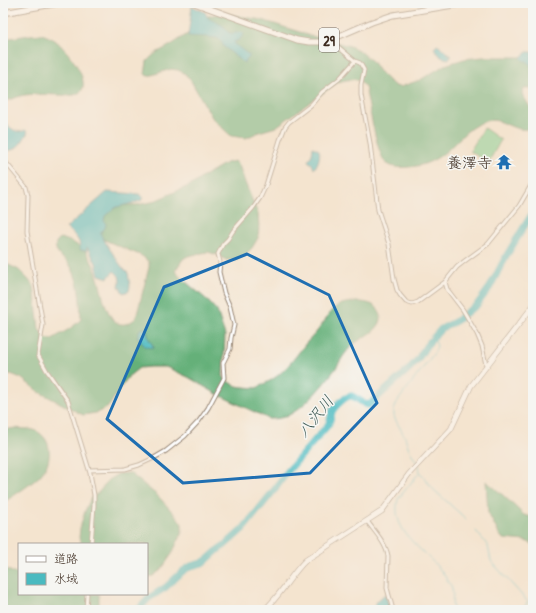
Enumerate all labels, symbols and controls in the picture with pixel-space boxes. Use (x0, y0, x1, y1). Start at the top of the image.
road number: 29 (319, 28, 339, 52)
place label: 養澤寺 (447, 152, 492, 173)
temple icon: 養澤寺 (495, 153, 513, 171)
water label: 八沢川 (292, 390, 338, 442)
legend (18, 543, 148, 595)
text: 道路 (54, 550, 78, 567)
text: 水域 (54, 570, 78, 587)

